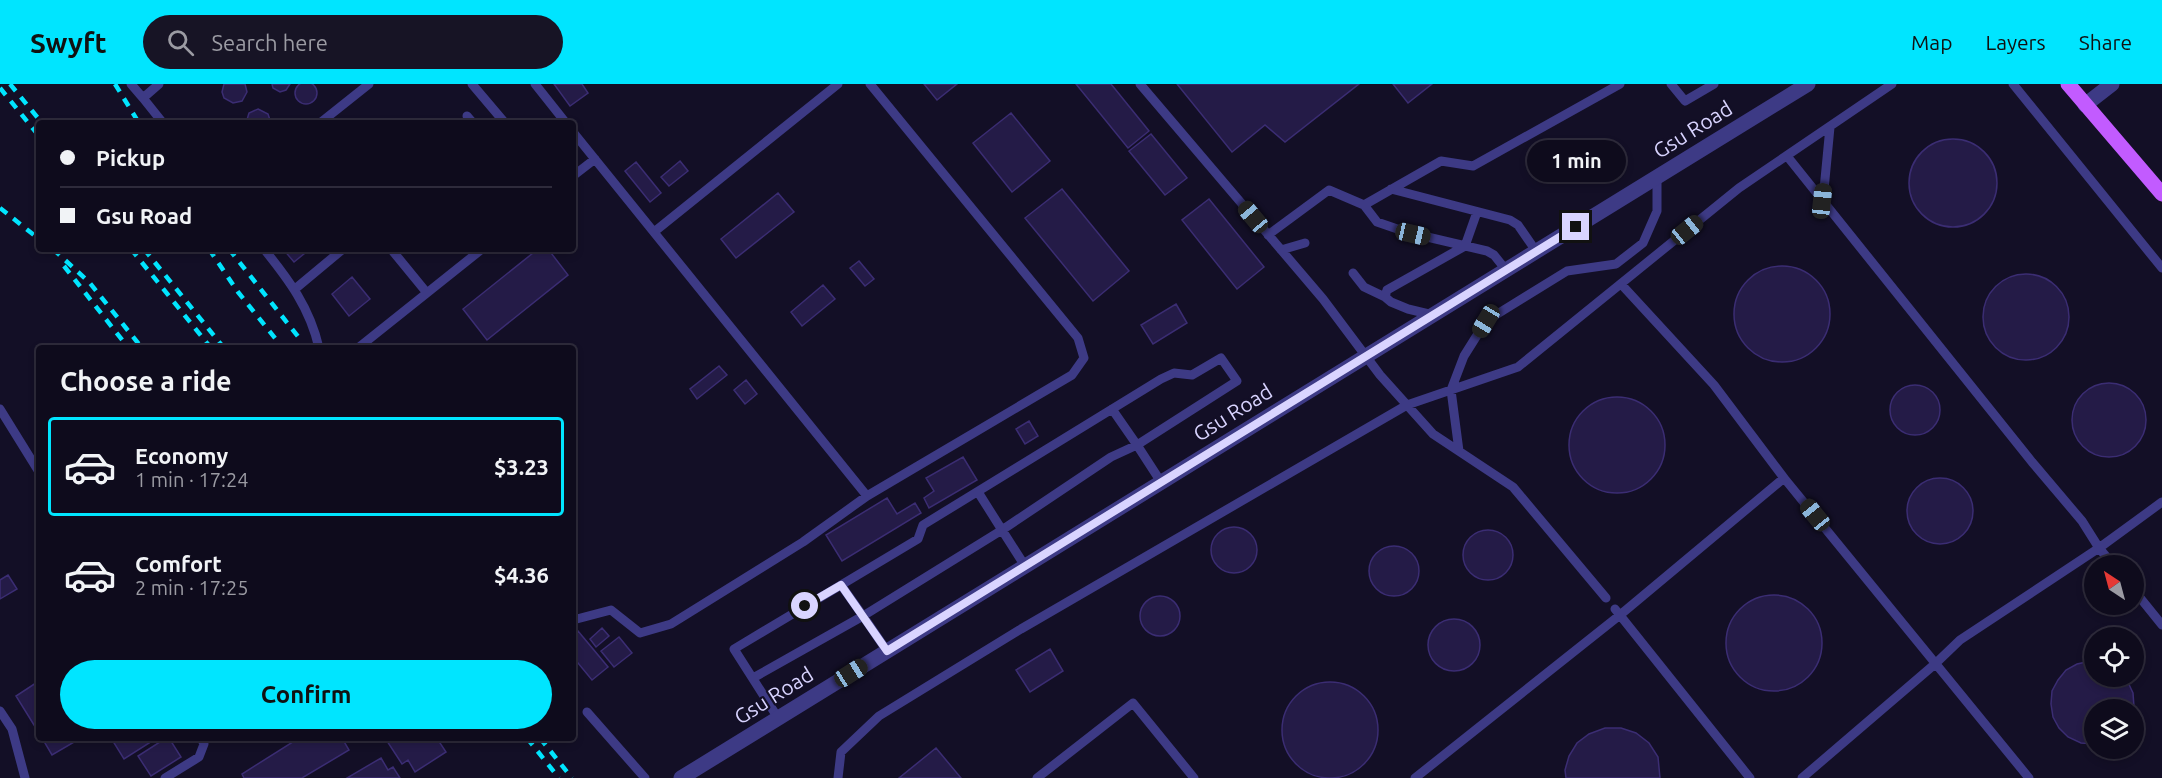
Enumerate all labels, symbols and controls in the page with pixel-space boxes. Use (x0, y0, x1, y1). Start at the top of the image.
search box (143, 15, 563, 69)
icon: search (164, 26, 197, 59)
text: Swyft (30, 27, 107, 58)
text: Search here (212, 30, 328, 55)
text: Map (1911, 30, 1952, 54)
text: Layers (1985, 30, 2046, 54)
text: Share (2079, 30, 2132, 54)
street label: Gsu Road (1649, 96, 1736, 163)
callout: 1 min (1526, 140, 1626, 182)
text: Pickup (96, 145, 165, 170)
text: 1 min (1551, 149, 1602, 172)
car (1811, 182, 1833, 220)
car (1235, 197, 1271, 237)
text: Gsu Road (96, 203, 192, 228)
car (1667, 212, 1707, 248)
route end (1562, 213, 1589, 240)
car (1393, 221, 1433, 247)
car (1469, 301, 1503, 341)
text: Choose a ride (60, 366, 232, 396)
street label: Gsu Road (1189, 379, 1276, 446)
icon: car (63, 440, 117, 494)
text: Economy (135, 443, 228, 468)
text: $3.23 (494, 454, 549, 479)
text: 1 min · 17:24 (135, 468, 249, 491)
car (1797, 495, 1833, 535)
icon: car (63, 548, 117, 602)
text: Comfort (135, 551, 222, 576)
north arrow (2084, 555, 2144, 615)
map controls (2084, 555, 2144, 759)
text: $4.36 (494, 562, 549, 587)
text: 2 min · 17:25 (135, 576, 249, 599)
route start (791, 592, 818, 619)
button: locate (2084, 627, 2144, 687)
car (831, 656, 871, 690)
button: Confirm (60, 660, 552, 729)
street label: Gsu Road (730, 662, 817, 729)
button: layers (2084, 699, 2144, 759)

